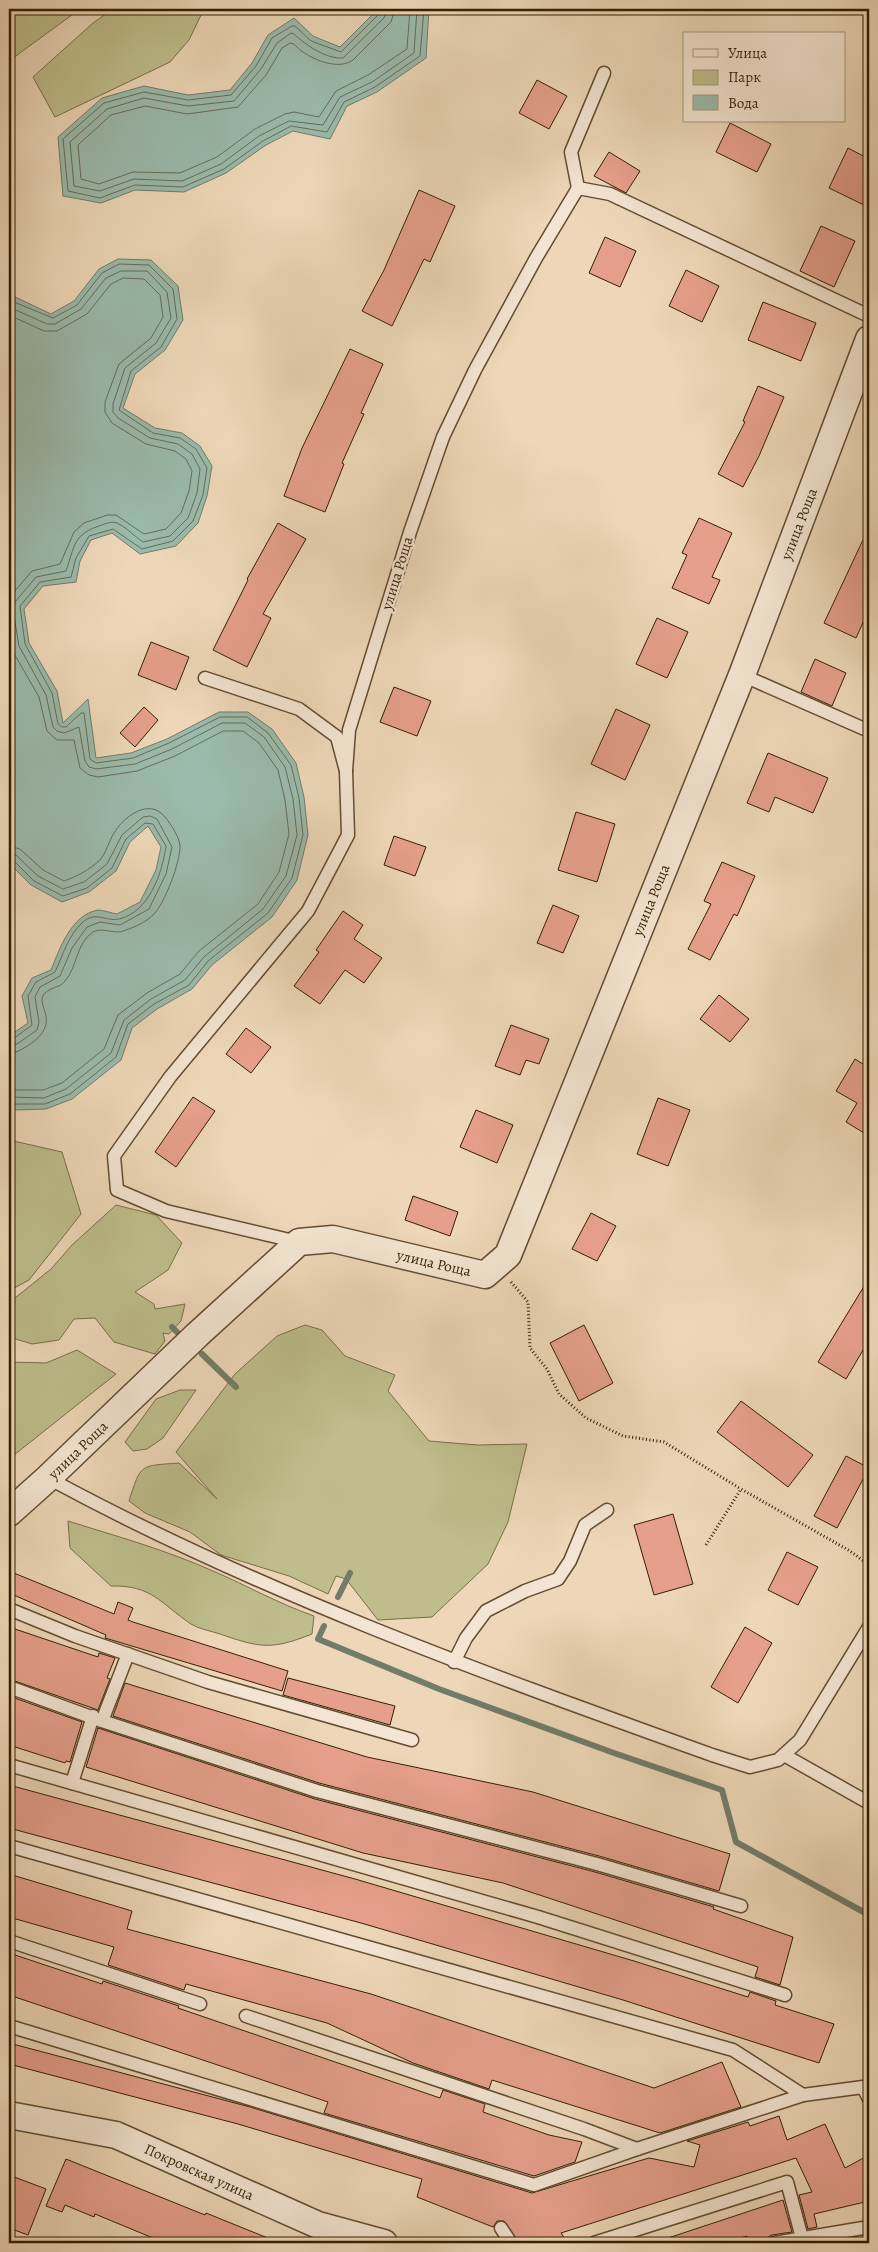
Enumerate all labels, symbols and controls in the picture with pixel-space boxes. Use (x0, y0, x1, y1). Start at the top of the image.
legend (683, 32, 846, 122)
text: Улица (728, 43, 767, 63)
text: Парк (728, 67, 761, 87)
text: Вода (728, 93, 759, 113)
street label: улица Роща (776, 485, 822, 564)
street label: улица Роща (376, 534, 418, 613)
street label: улица Роща (627, 861, 674, 940)
street label: улица Роща (394, 1245, 473, 1281)
street label: улица Роща (43, 1416, 112, 1484)
street label: Покровская улица (141, 2139, 257, 2205)

